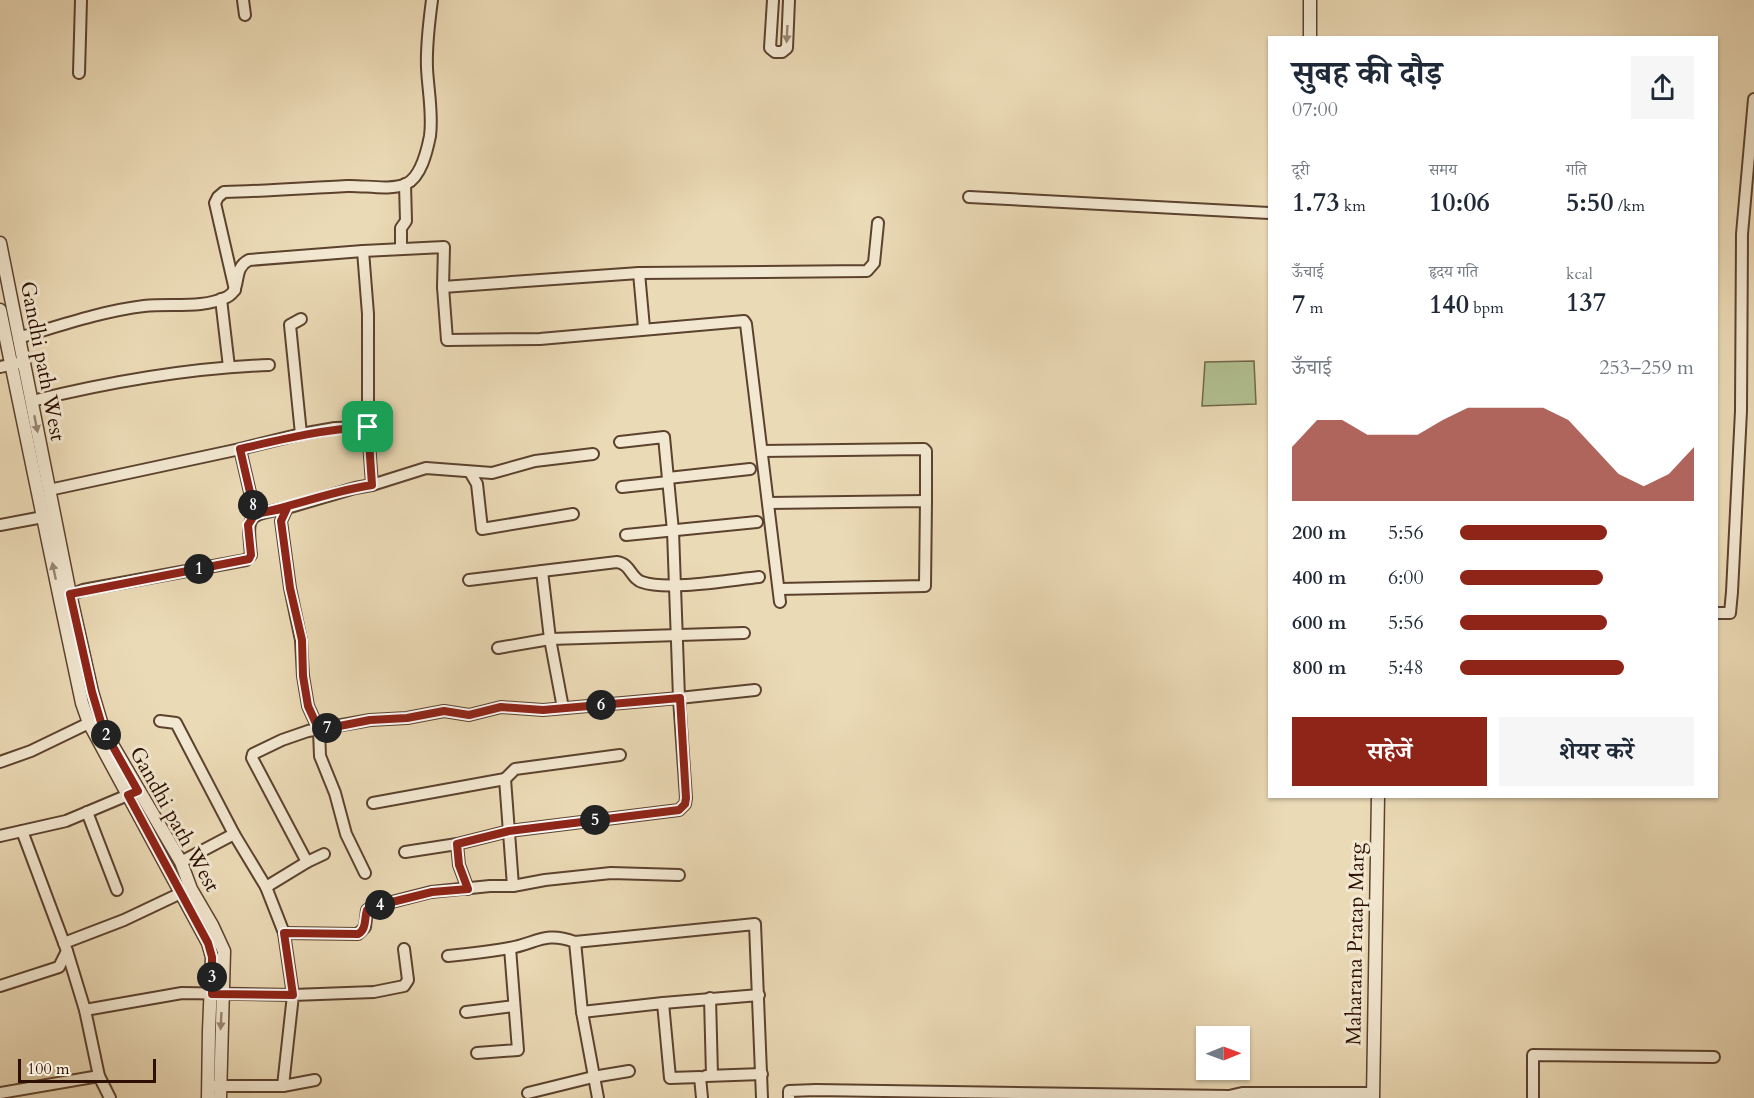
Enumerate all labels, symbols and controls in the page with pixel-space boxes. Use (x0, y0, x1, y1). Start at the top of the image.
one-way arrow (783, 24, 792, 43)
text: सुबह की दौड़ (1292, 51, 1442, 96)
button: share (1631, 56, 1694, 119)
text: 07:00 (1292, 96, 1338, 123)
text: दूरी (1292, 159, 1309, 181)
text: समय (1429, 159, 1457, 181)
text: गति (1566, 159, 1587, 181)
text: 1.73 (1292, 185, 1340, 220)
text: 10:06 (1429, 185, 1490, 220)
text: 5:50 (1566, 185, 1614, 220)
text: km (1340, 195, 1366, 217)
text: /km (1614, 195, 1645, 217)
text: ऊँचाई (1292, 261, 1324, 283)
text: हृदय गति (1429, 261, 1478, 283)
text: kcal (1566, 263, 1593, 285)
street label: Gandhi path West (13, 279, 72, 444)
text: 137 (1566, 285, 1606, 320)
text: 7 (1292, 287, 1305, 322)
text: 140 (1429, 287, 1469, 322)
text: m (1305, 297, 1323, 319)
text: bpm (1469, 297, 1504, 319)
text: ऊँचाई (1292, 354, 1331, 381)
text: 253–259 m (1599, 354, 1694, 381)
pin (342, 401, 393, 452)
icon: arrive (351, 410, 384, 443)
one-way arrow (32, 415, 41, 434)
pin: 8 (238, 490, 268, 520)
text: 8 (249, 494, 257, 516)
text: 200 m (1292, 519, 1347, 546)
text: 5:56 (1388, 519, 1424, 546)
pin: 1 (184, 554, 214, 584)
text: 1 (195, 558, 203, 580)
one-way arrow (49, 561, 58, 580)
text: 400 m (1292, 564, 1347, 591)
text: 6:00 (1388, 564, 1424, 591)
text: 600 m (1292, 609, 1347, 636)
text: 5:56 (1388, 609, 1424, 636)
text: 800 m (1292, 654, 1347, 681)
text: 5:48 (1388, 654, 1424, 681)
pin: 6 (586, 690, 616, 720)
text: 6 (597, 694, 605, 716)
pin: 7 (312, 713, 342, 743)
text: 7 (323, 717, 331, 739)
button: सहेजें (1292, 717, 1487, 786)
button: शेयर करें (1499, 717, 1694, 786)
pin: 2 (91, 720, 121, 750)
text: 2 (102, 724, 110, 746)
street label: Gandhi path West (123, 741, 227, 898)
pin: 5 (580, 805, 610, 835)
text: 5 (591, 809, 599, 831)
street label: Maharana Pratap Marg (1339, 842, 1372, 1046)
pin: 4 (365, 890, 395, 920)
text: 4 (376, 894, 384, 916)
pin: 3 (197, 962, 227, 992)
text: 3 (208, 966, 216, 988)
one-way arrow (217, 1012, 226, 1031)
north arrow (1196, 1026, 1250, 1080)
map controls (1196, 1026, 1250, 1080)
scale bar (18, 1056, 156, 1084)
text: 100 m (27, 1058, 69, 1080)

